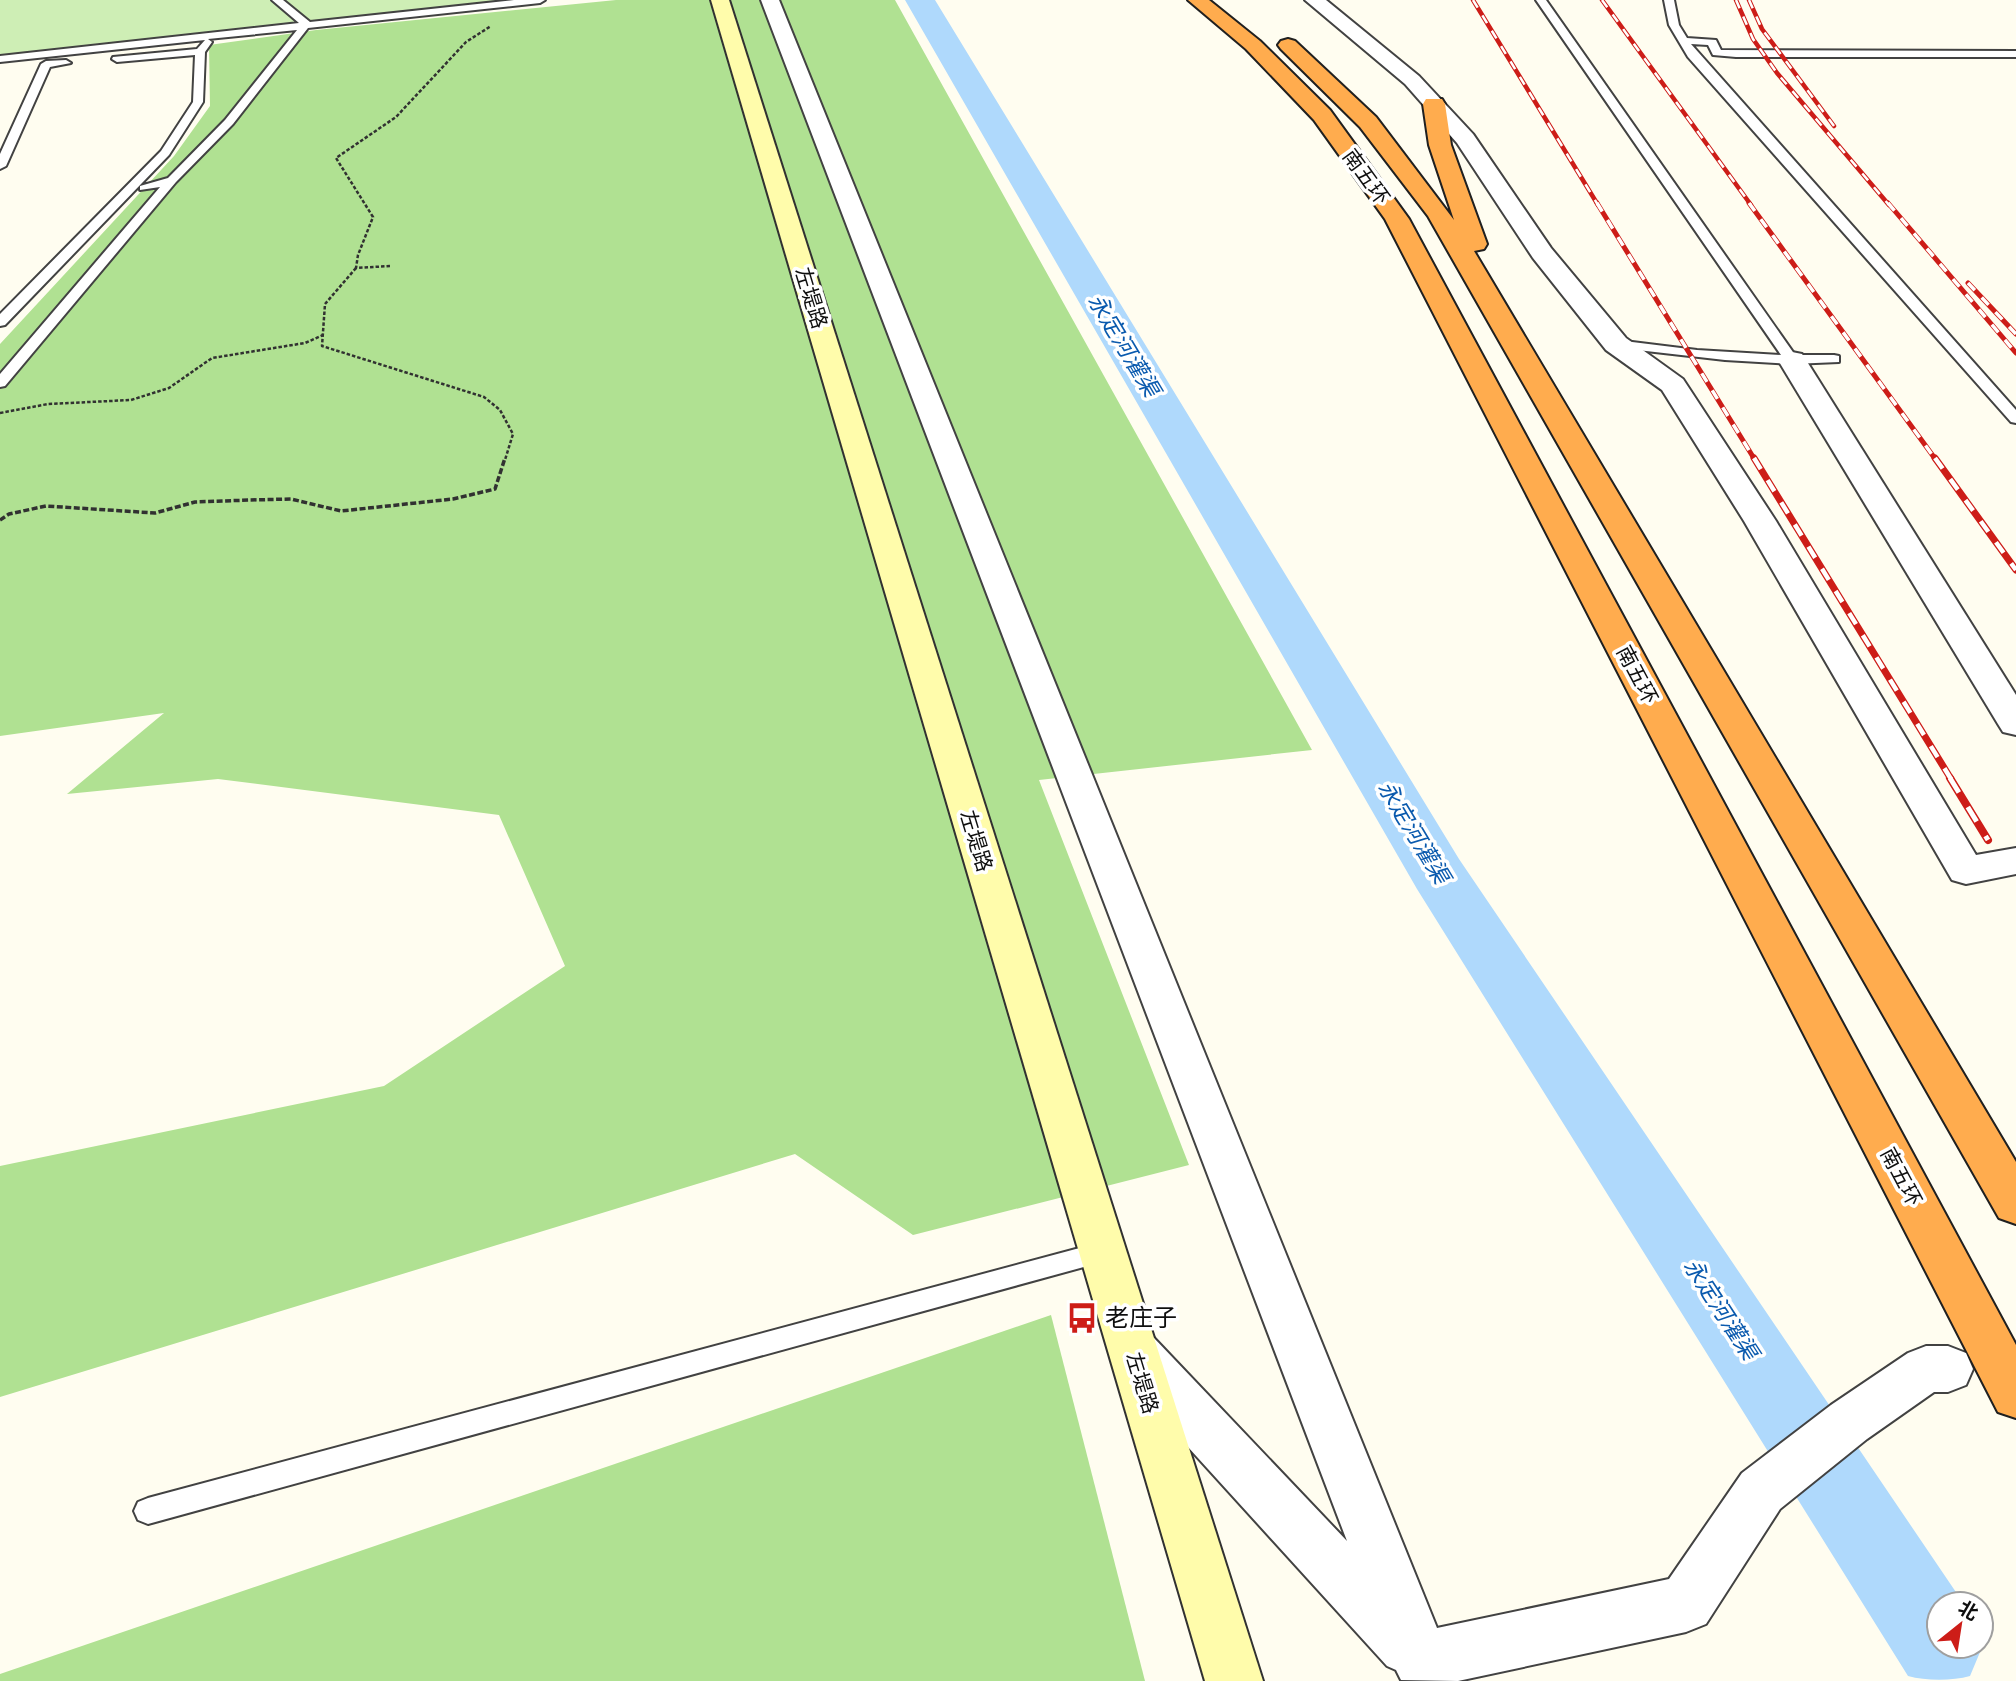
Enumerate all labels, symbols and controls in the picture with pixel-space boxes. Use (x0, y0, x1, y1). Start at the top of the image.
street label: 南五环 (1338, 142, 1397, 210)
street label: 左堤路 (790, 263, 836, 332)
water label: 永定河灌渠 (1082, 287, 1170, 404)
street label: 南五环 (1612, 640, 1666, 708)
water label: 永定河灌渠 (1372, 774, 1460, 891)
street label: 左堤路 (955, 806, 1001, 875)
street label: 南五环 (1876, 1142, 1930, 1210)
water label: 永定河灌渠 (1678, 1252, 1768, 1367)
place label: 老庄子 (1105, 1300, 1177, 1332)
bus stop icon: 老庄子 (1065, 1301, 1099, 1335)
street label: 左堤路 (1121, 1348, 1167, 1417)
north arrow (1925, 1590, 1995, 1660)
text: 北 (1954, 1593, 1984, 1625)

